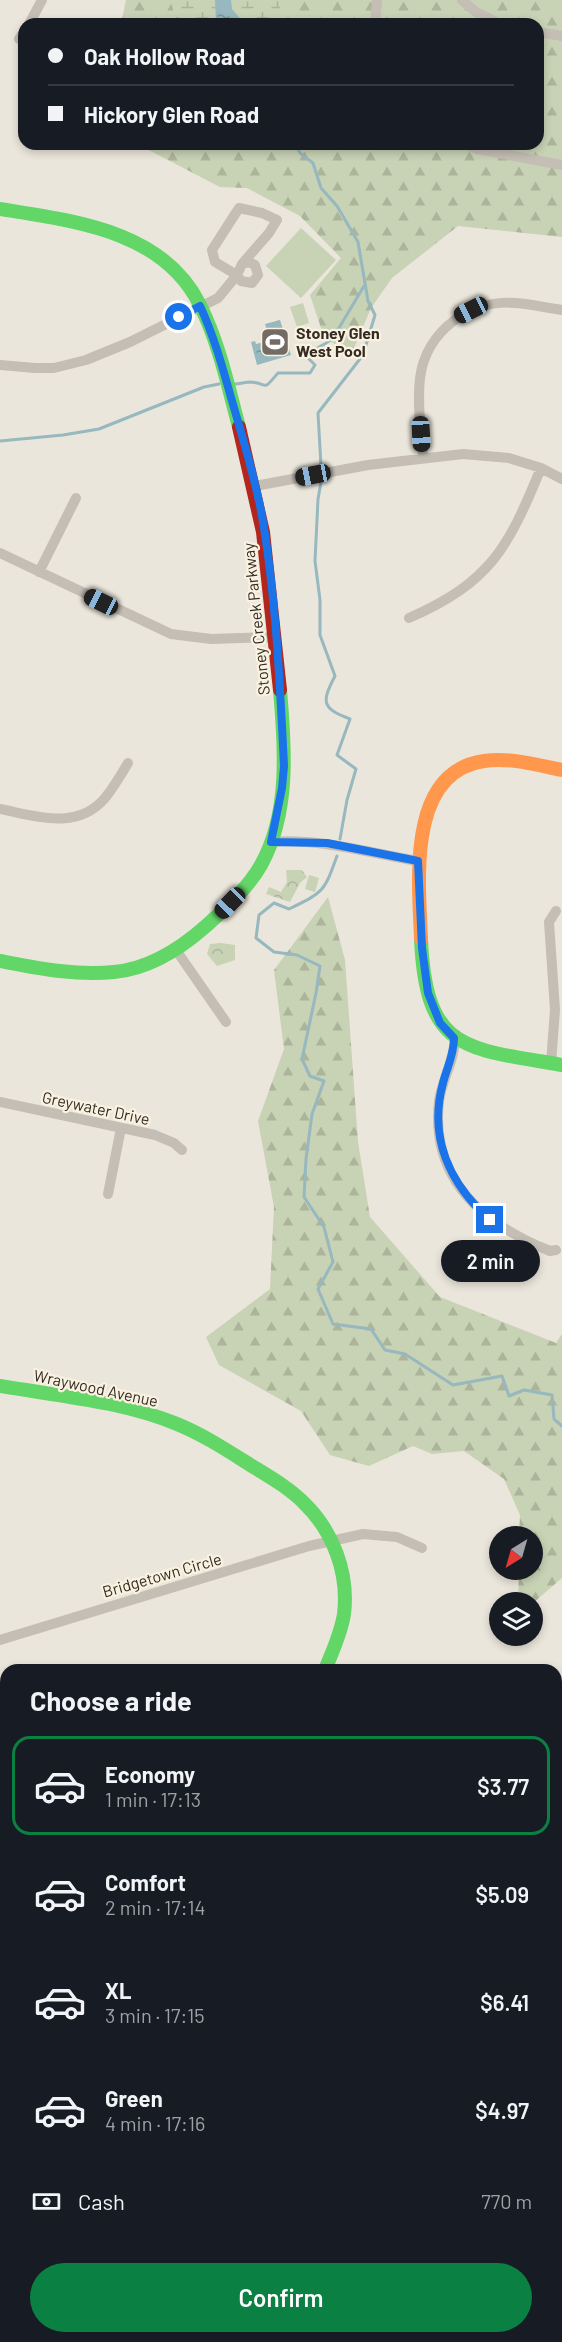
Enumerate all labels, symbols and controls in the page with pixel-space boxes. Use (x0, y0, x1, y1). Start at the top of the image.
text: Oak Hollow Road (84, 43, 245, 69)
text: Hickory Glen Road (84, 101, 259, 127)
car (451, 294, 491, 326)
route start (165, 303, 192, 330)
place label: Stoney Glen West Pool (296, 323, 380, 360)
sports icon: Stoney Glen West Pool (259, 326, 291, 358)
car (411, 416, 431, 452)
car (294, 463, 332, 487)
street label: Stoney Creek Parkway (238, 541, 273, 696)
car (81, 586, 121, 618)
car (211, 884, 249, 922)
street label: Greywater Drive (41, 1087, 152, 1128)
route end (476, 1206, 503, 1233)
callout: 2 min (440, 1241, 540, 1283)
text: 2 min (467, 1249, 514, 1273)
street label: Wraywood Avenue (32, 1365, 160, 1410)
north arrow (489, 1526, 543, 1580)
map controls (489, 1526, 543, 1646)
street label: Bridgetown Circle (100, 1548, 224, 1601)
button: layers (489, 1592, 543, 1646)
text: Choose a ride (30, 1684, 192, 1716)
icon: car (33, 1759, 87, 1813)
text: Economy (105, 1761, 195, 1787)
text: $3.77 (477, 1773, 529, 1799)
text: 1 min · 17:13 (105, 1787, 201, 1811)
icon: car (33, 1867, 87, 1921)
text: Comfort (105, 1869, 186, 1895)
text: $5.09 (475, 1881, 529, 1907)
text: 2 min · 17:14 (105, 1895, 206, 1919)
icon: car (33, 1975, 87, 2029)
text: XL (105, 1977, 131, 2003)
text: $6.41 (480, 1989, 529, 2015)
text: 3 min · 17:15 (105, 2003, 204, 2027)
icon: car (33, 2083, 87, 2137)
text: Green (105, 2085, 163, 2111)
text: $4.97 (475, 2097, 529, 2123)
text: 4 min · 17:16 (105, 2111, 205, 2135)
icon: cash (30, 2185, 63, 2218)
text: Cash (78, 2188, 125, 2214)
text: 770 m (481, 2189, 532, 2213)
button: Confirm (30, 2263, 532, 2332)

